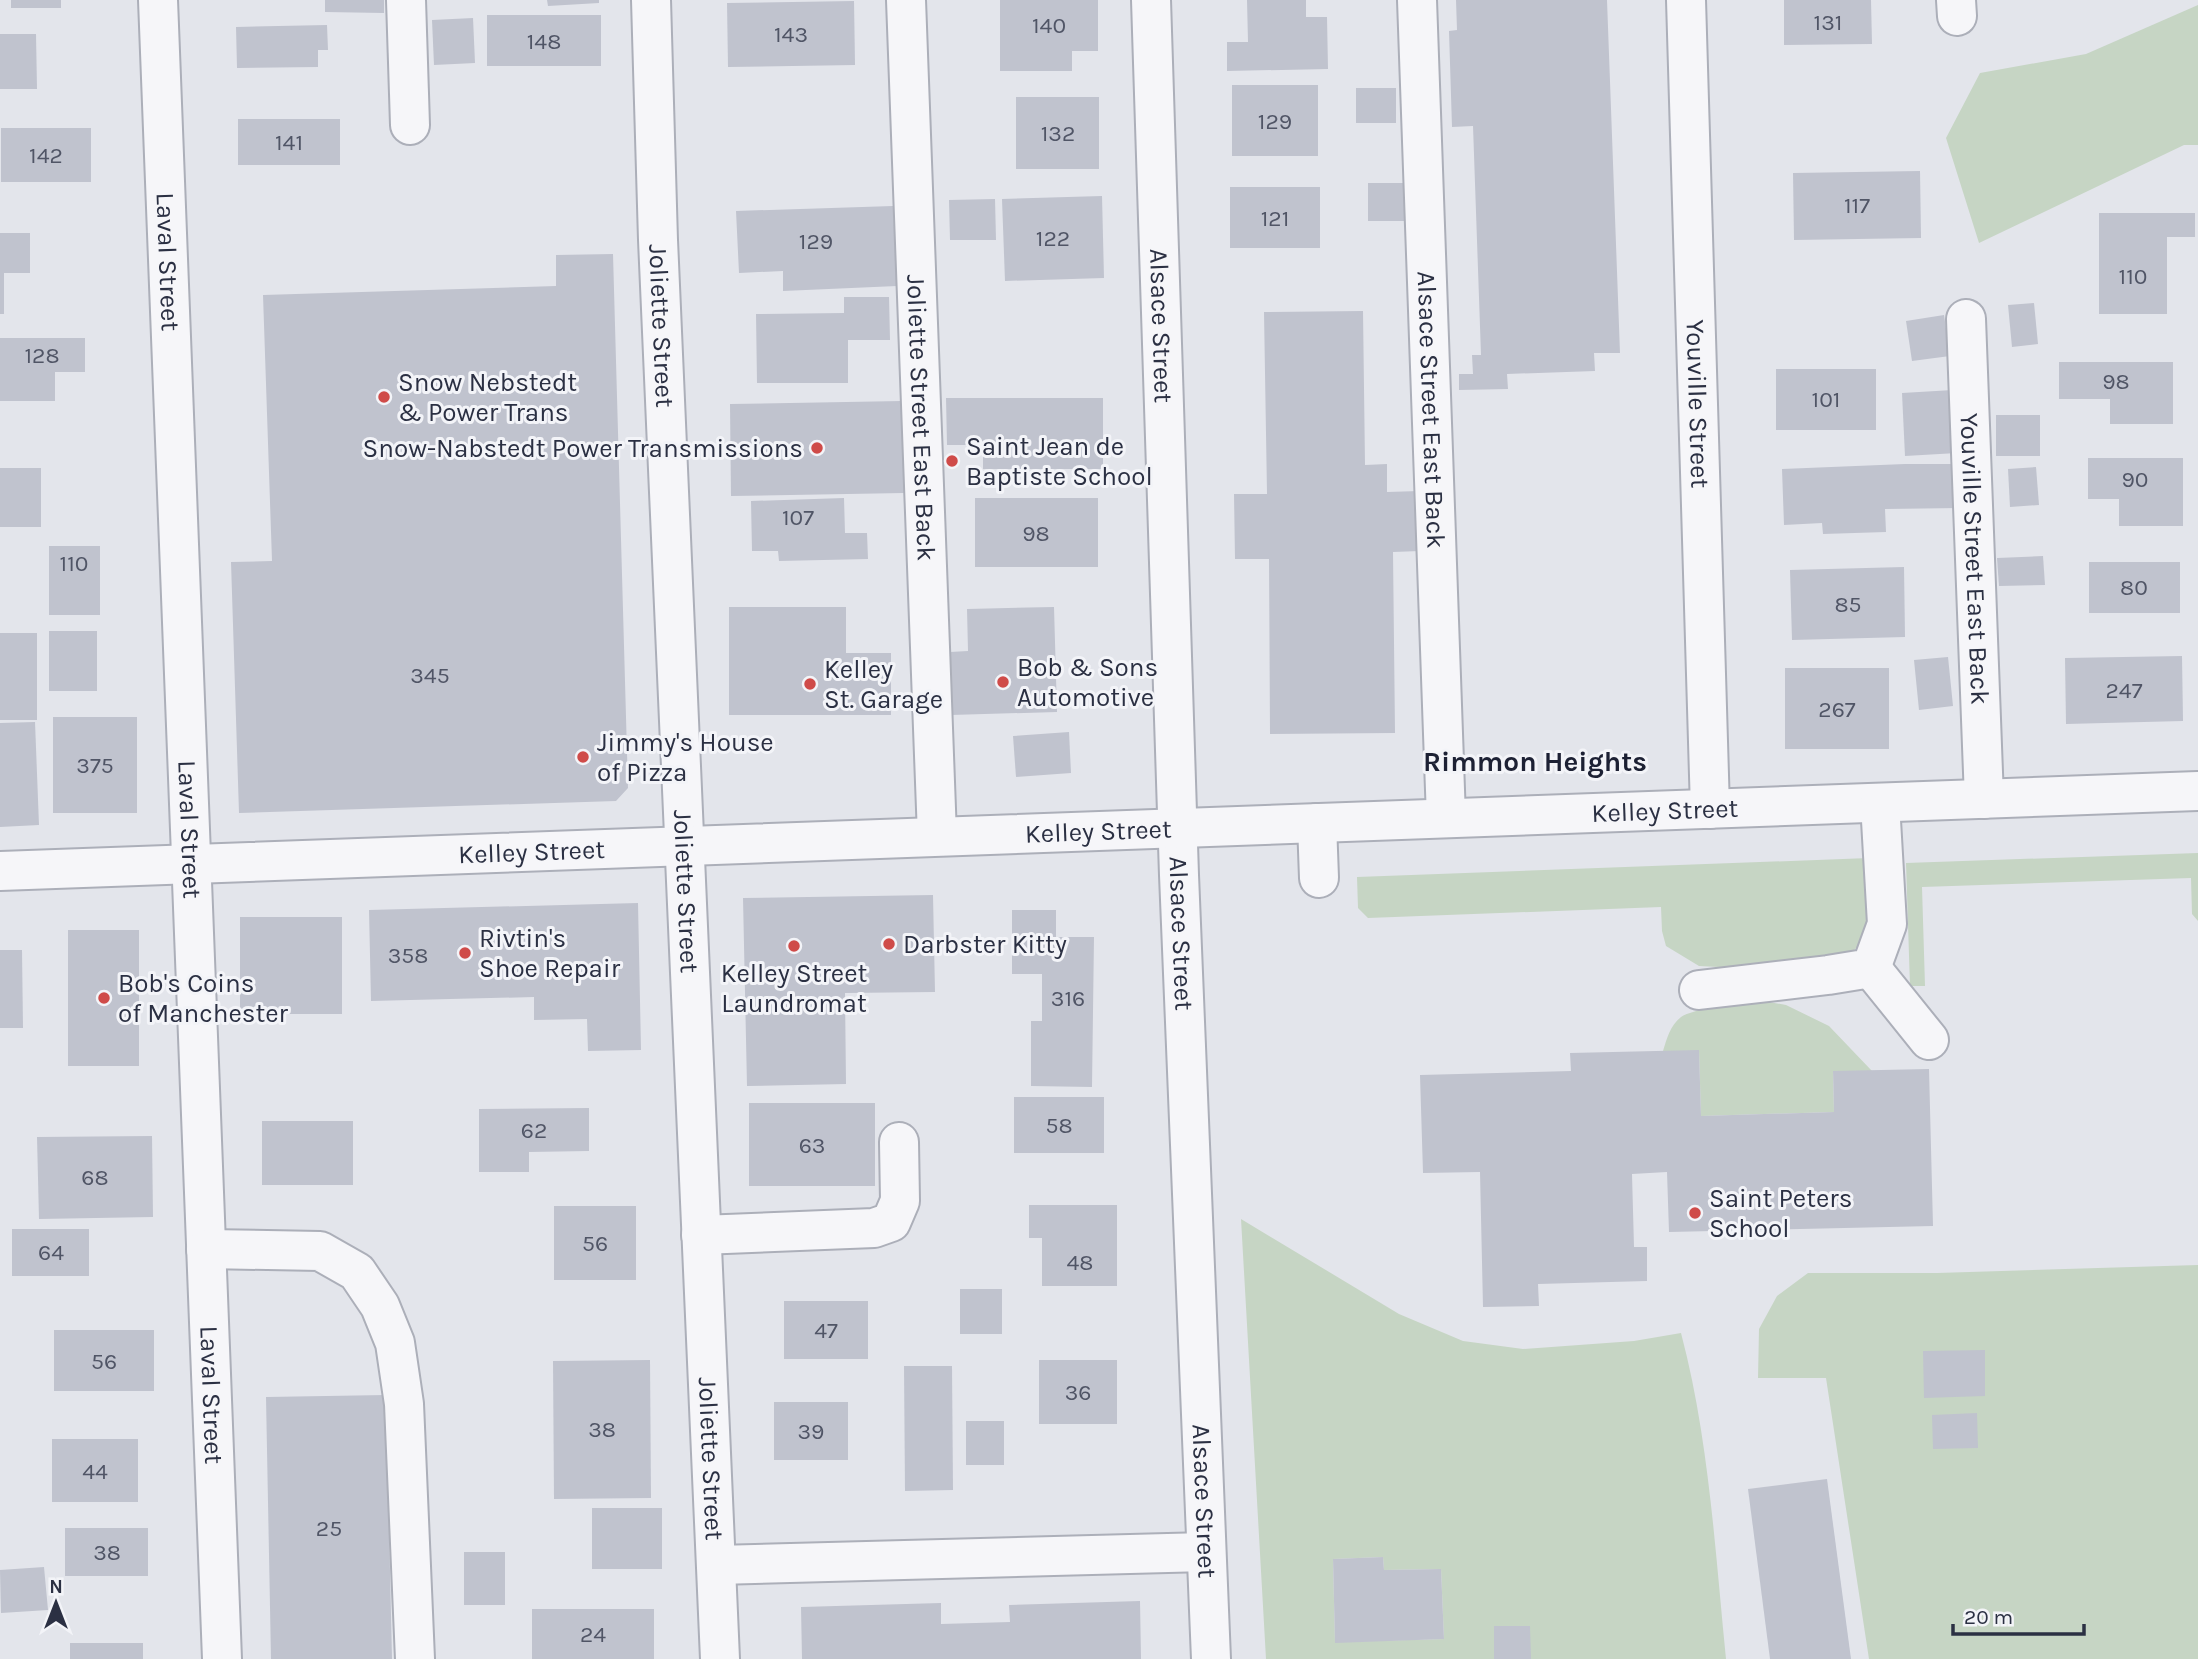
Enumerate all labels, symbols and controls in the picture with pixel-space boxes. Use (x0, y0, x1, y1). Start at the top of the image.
house number: 131 (1814, 9, 1842, 36)
house number: 140 (1032, 12, 1066, 39)
house number: 143 (774, 21, 808, 48)
house number: 148 (527, 28, 561, 55)
house number: 129 (1258, 108, 1292, 135)
house number: 132 (1041, 120, 1075, 147)
house number: 141 (275, 129, 303, 156)
house number: 142 (29, 142, 63, 169)
street label: Laval Street (149, 192, 186, 332)
house number: 117 (1844, 192, 1870, 219)
house number: 121 (1261, 205, 1289, 232)
house number: 122 (1036, 225, 1070, 252)
house number: 129 (799, 228, 833, 255)
street label: Joliette Street (642, 243, 680, 408)
street label: Alsace Street (1143, 248, 1179, 404)
house number: 110 (2119, 263, 2147, 290)
street label: Alsace Street East Back (1411, 270, 1451, 549)
street label: Joliette Street East Back (900, 274, 942, 562)
street label: Youville Street (1679, 319, 1715, 489)
house number: 128 (24, 342, 60, 369)
place label: Snow Nebstedt & Power Trans (398, 367, 577, 428)
house number: 98 (2102, 368, 2130, 395)
house number: 101 (1812, 386, 1840, 413)
marker: Snow Nebstedt & Power Trans (376, 389, 392, 405)
street label: Youville Street East Back (1954, 412, 1995, 705)
place label: Saint Jean de Baptiste School (966, 431, 1153, 492)
place label: Snow-Nabstedt Power Transmissions (363, 433, 803, 464)
marker: Snow-Nabstedt Power Transmissions (809, 440, 825, 456)
marker: Saint Jean de Baptiste School (944, 453, 960, 469)
house number: 90 (2122, 466, 2149, 493)
house number: 107 (782, 504, 814, 531)
house number: 98 (1022, 520, 1050, 547)
house number: 110 (60, 550, 88, 577)
house number: 80 (2120, 574, 2148, 601)
house number: 85 (1834, 591, 1862, 618)
place label: Bob & Sons Automotive (1017, 652, 1158, 713)
place label: Kelley St. Garage (824, 654, 943, 715)
house number: 345 (410, 662, 450, 689)
marker: Bob & Sons Automotive (995, 674, 1011, 690)
marker: Kelley St. Garage (802, 676, 818, 692)
house number: 247 (2106, 677, 2143, 704)
house number: 267 (1818, 696, 1856, 723)
place label: Jimmy's House of Pizza (597, 727, 774, 788)
district label: Rimmon Heights (1423, 745, 1647, 778)
marker: Jimmy's House of Pizza (575, 749, 591, 765)
house number: 375 (76, 752, 114, 779)
street label: Laval Street (171, 759, 208, 900)
street label: Kelley Street (1591, 793, 1739, 829)
street label: Joliette Street (667, 809, 705, 974)
street label: Kelley Street (1024, 813, 1172, 850)
street label: Kelley Street (458, 834, 606, 870)
street label: Alsace Street (1162, 856, 1200, 1012)
place label: Rivtin's Shoe Repair (479, 923, 621, 984)
place label: Darbster Kitty (903, 929, 1067, 960)
marker: Darbster Kitty (881, 936, 897, 952)
marker: Kelley Street Laundromat (786, 938, 802, 954)
house number: 358 (388, 942, 428, 969)
marker: Rivtin's Shoe Repair (457, 945, 473, 961)
place label: Kelley Street Laundromat (721, 958, 868, 1019)
place label: Bob's Coins of Manchester (118, 968, 289, 1029)
house number: 316 (1051, 985, 1085, 1012)
marker: Bob's Coins of Manchester (96, 990, 112, 1006)
house number: 58 (1045, 1112, 1073, 1139)
house number: 62 (521, 1117, 547, 1144)
house number: 63 (799, 1132, 825, 1159)
house number: 68 (81, 1164, 109, 1191)
place label: Saint Peters School (1709, 1183, 1852, 1244)
marker: Saint Peters School (1687, 1205, 1703, 1221)
house number: 56 (582, 1230, 608, 1257)
house number: 64 (38, 1239, 64, 1266)
house number: 48 (1067, 1249, 1093, 1276)
house number: 47 (814, 1317, 838, 1344)
street label: Laval Street (193, 1325, 229, 1465)
house number: 56 (91, 1348, 117, 1375)
street label: Joliette Street (692, 1376, 730, 1541)
house number: 36 (1065, 1379, 1091, 1406)
house number: 38 (588, 1416, 616, 1443)
house number: 39 (798, 1418, 824, 1445)
street label: Alsace Street (1185, 1423, 1223, 1579)
house number: 44 (82, 1458, 108, 1485)
house number: 25 (316, 1515, 342, 1542)
house number: 38 (93, 1539, 121, 1566)
north arrow (21, 1568, 91, 1638)
text: N (49, 1576, 63, 1598)
scale bar (1953, 1592, 2084, 1636)
text: 20 m (1964, 1605, 2013, 1629)
house number: 24 (580, 1621, 606, 1648)

